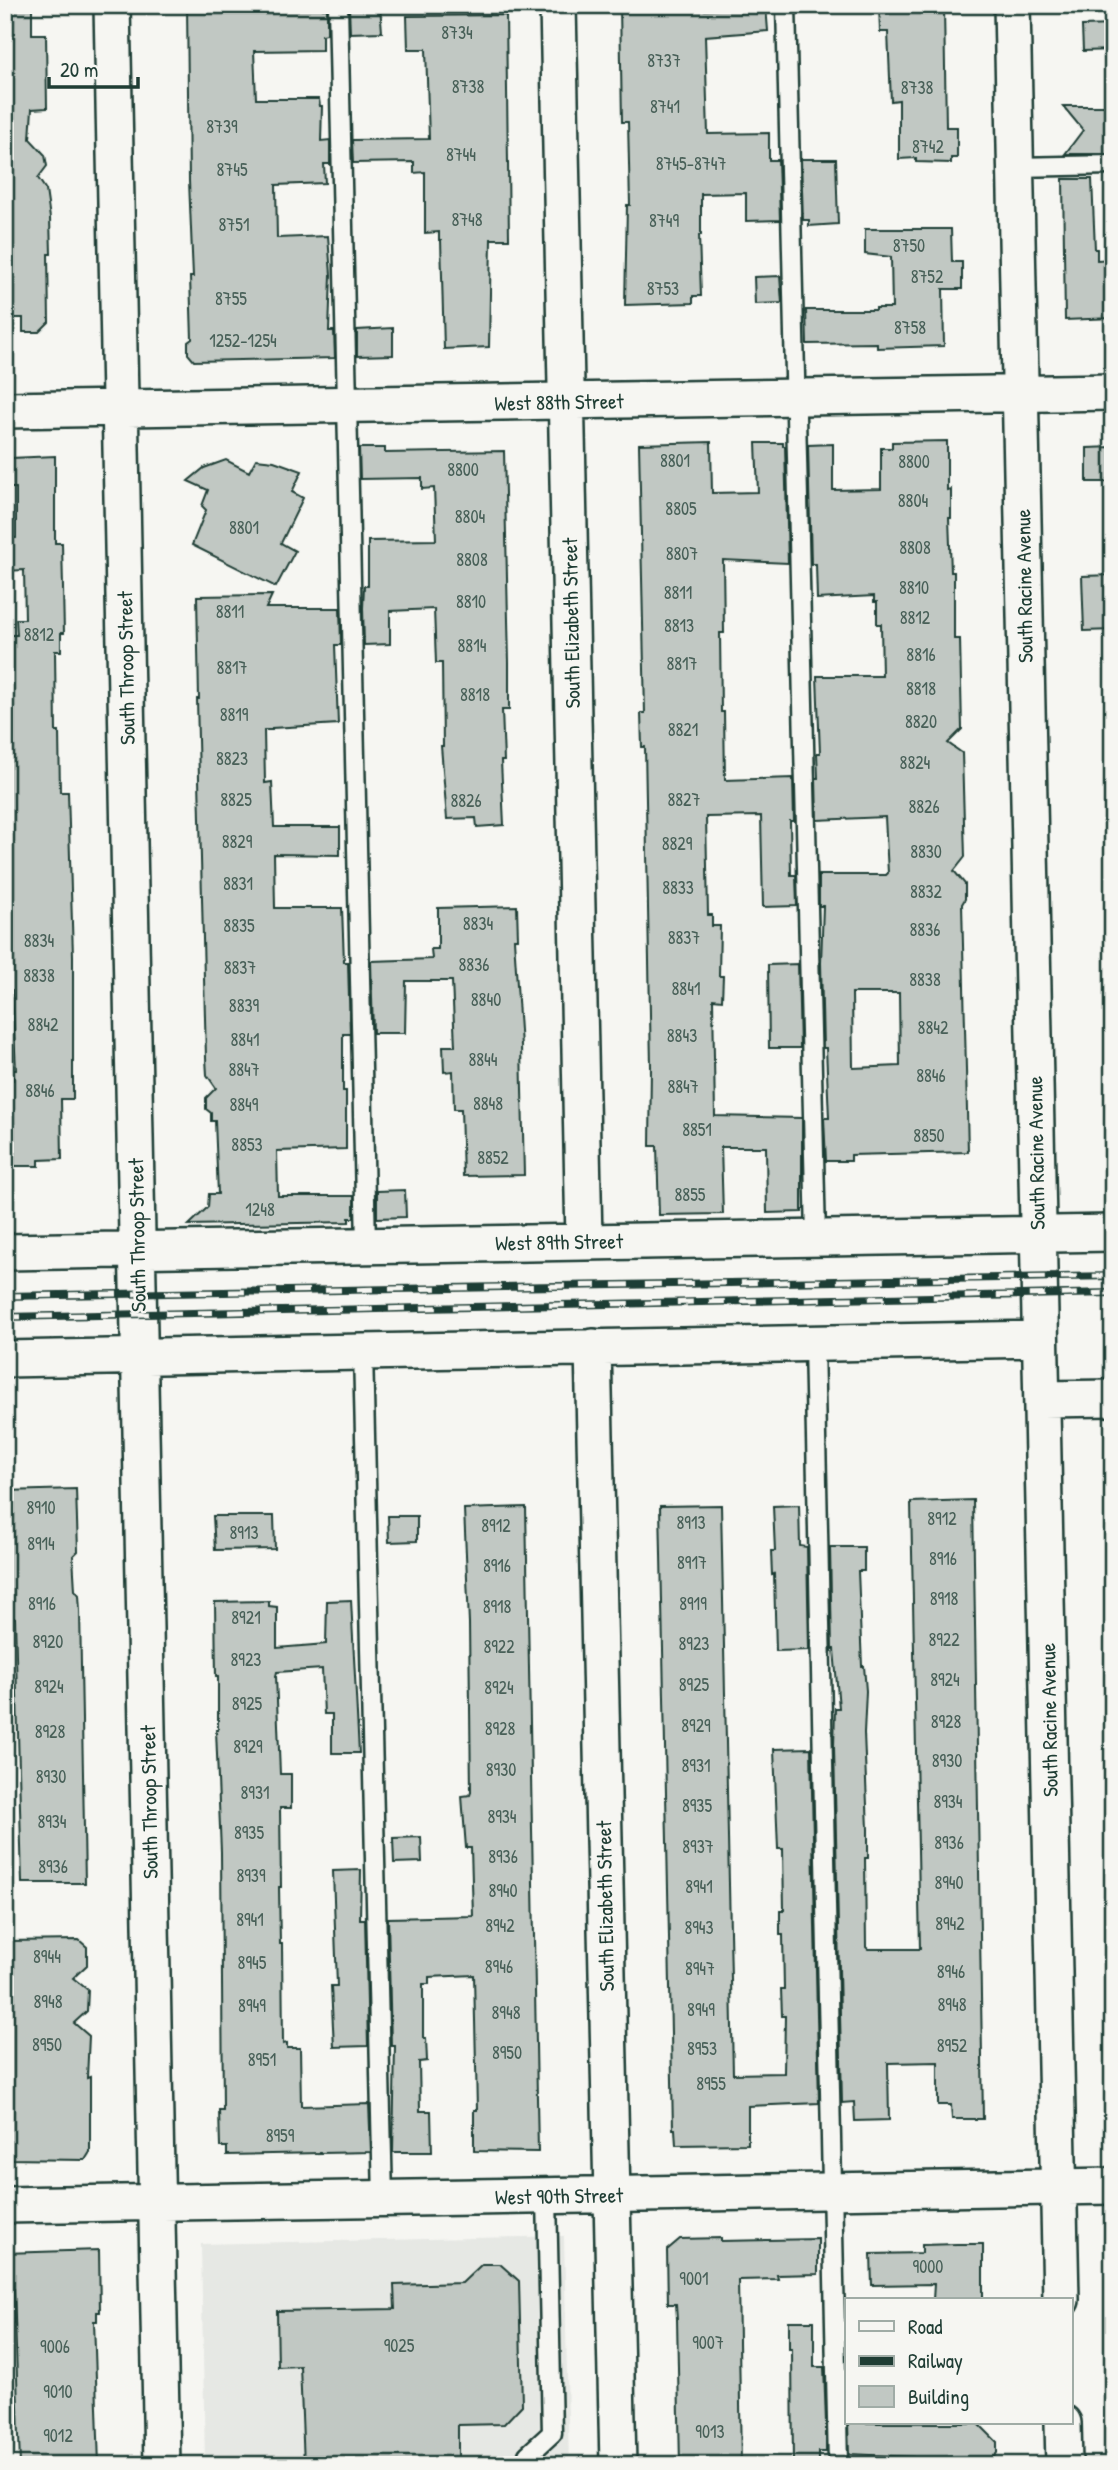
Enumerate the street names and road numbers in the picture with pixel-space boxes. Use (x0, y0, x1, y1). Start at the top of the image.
street label: West 88th Street (494, 386, 625, 418)
street label: South Racine Avenue (1008, 509, 1040, 663)
street label: South Elizabeth Street (555, 537, 587, 709)
street label: South Throop Street (110, 590, 142, 745)
street label: South Racine Avenue (1020, 1076, 1052, 1230)
street label: South Throop Street (121, 1157, 153, 1312)
street label: West 89th Street (495, 1226, 624, 1258)
street label: South Racine Avenue (1033, 1643, 1065, 1797)
street label: South Throop Street (133, 1724, 165, 1879)
street label: South Elizabeth Street (589, 1820, 621, 1992)
street label: West 90th Street (495, 2180, 624, 2212)

